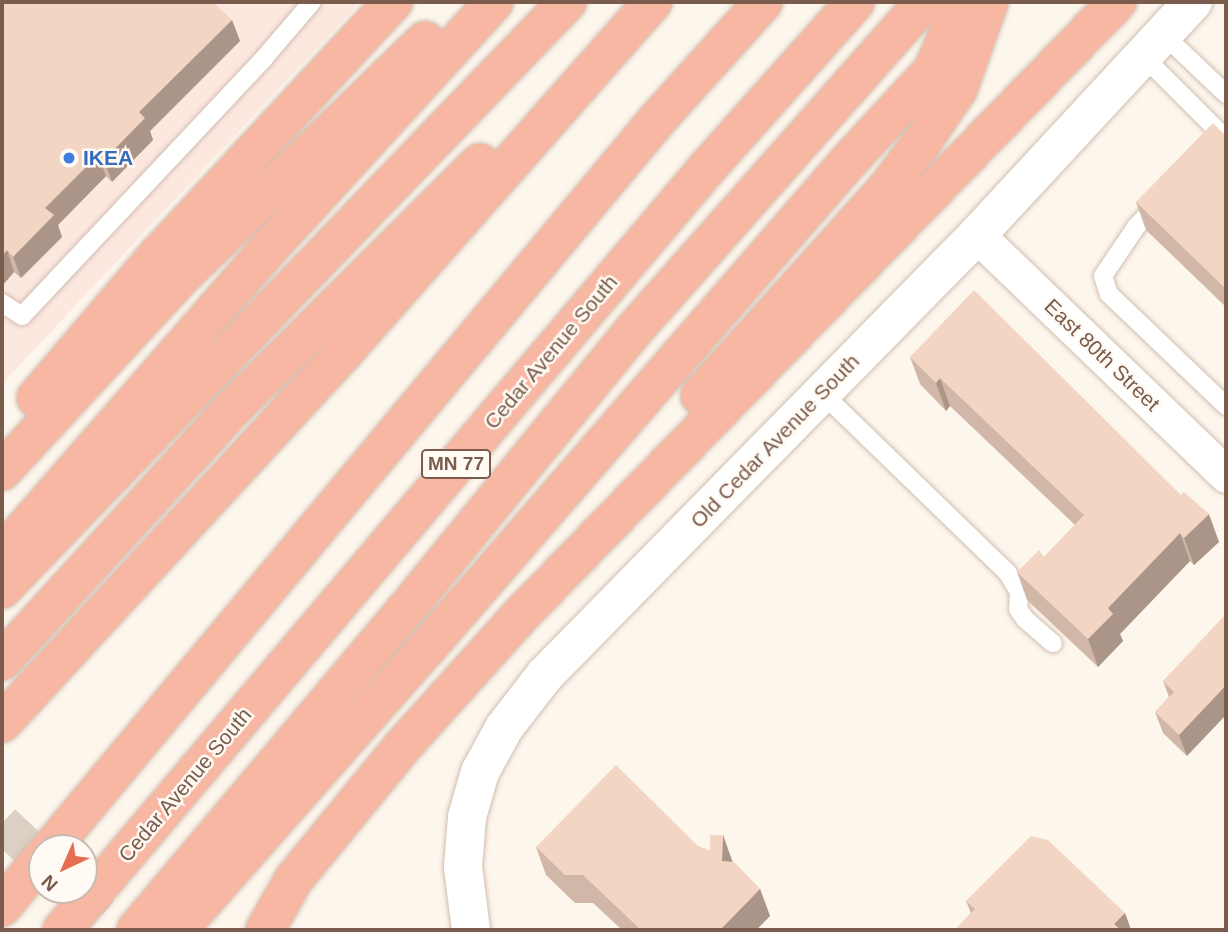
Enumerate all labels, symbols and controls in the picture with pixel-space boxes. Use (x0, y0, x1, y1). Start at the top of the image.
place label: IKEA (83, 145, 133, 171)
marker: IKEA (61, 150, 77, 166)
street label: Cedar Avenue South (479, 269, 623, 435)
street label: East 80th Street (1039, 294, 1165, 416)
street label: Old Cedar Avenue South (685, 348, 865, 534)
road number: MN 77 (421, 449, 491, 480)
street label: Cedar Avenue South (113, 702, 257, 868)
north arrow (28, 834, 98, 904)
text: N (37, 871, 62, 895)

